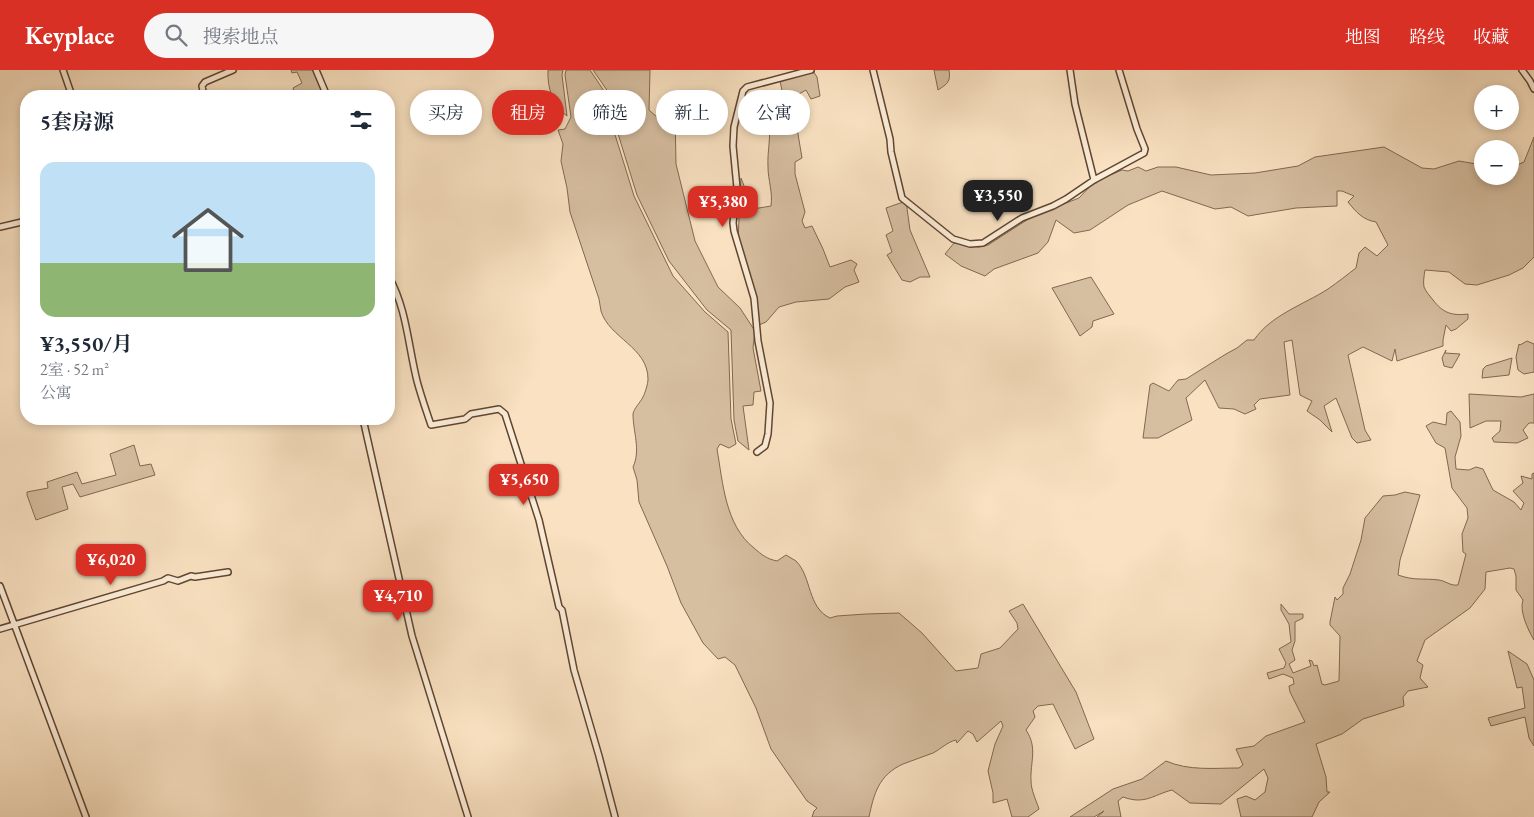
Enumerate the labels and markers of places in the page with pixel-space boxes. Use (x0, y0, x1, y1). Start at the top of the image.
pin: ¥3,550 (957, 180, 1039, 222)
pin: ¥5,380 (682, 186, 764, 228)
pin: ¥5,650 (483, 464, 565, 506)
pin: ¥6,020 (70, 544, 152, 586)
pin: ¥4,710 (357, 580, 439, 622)

